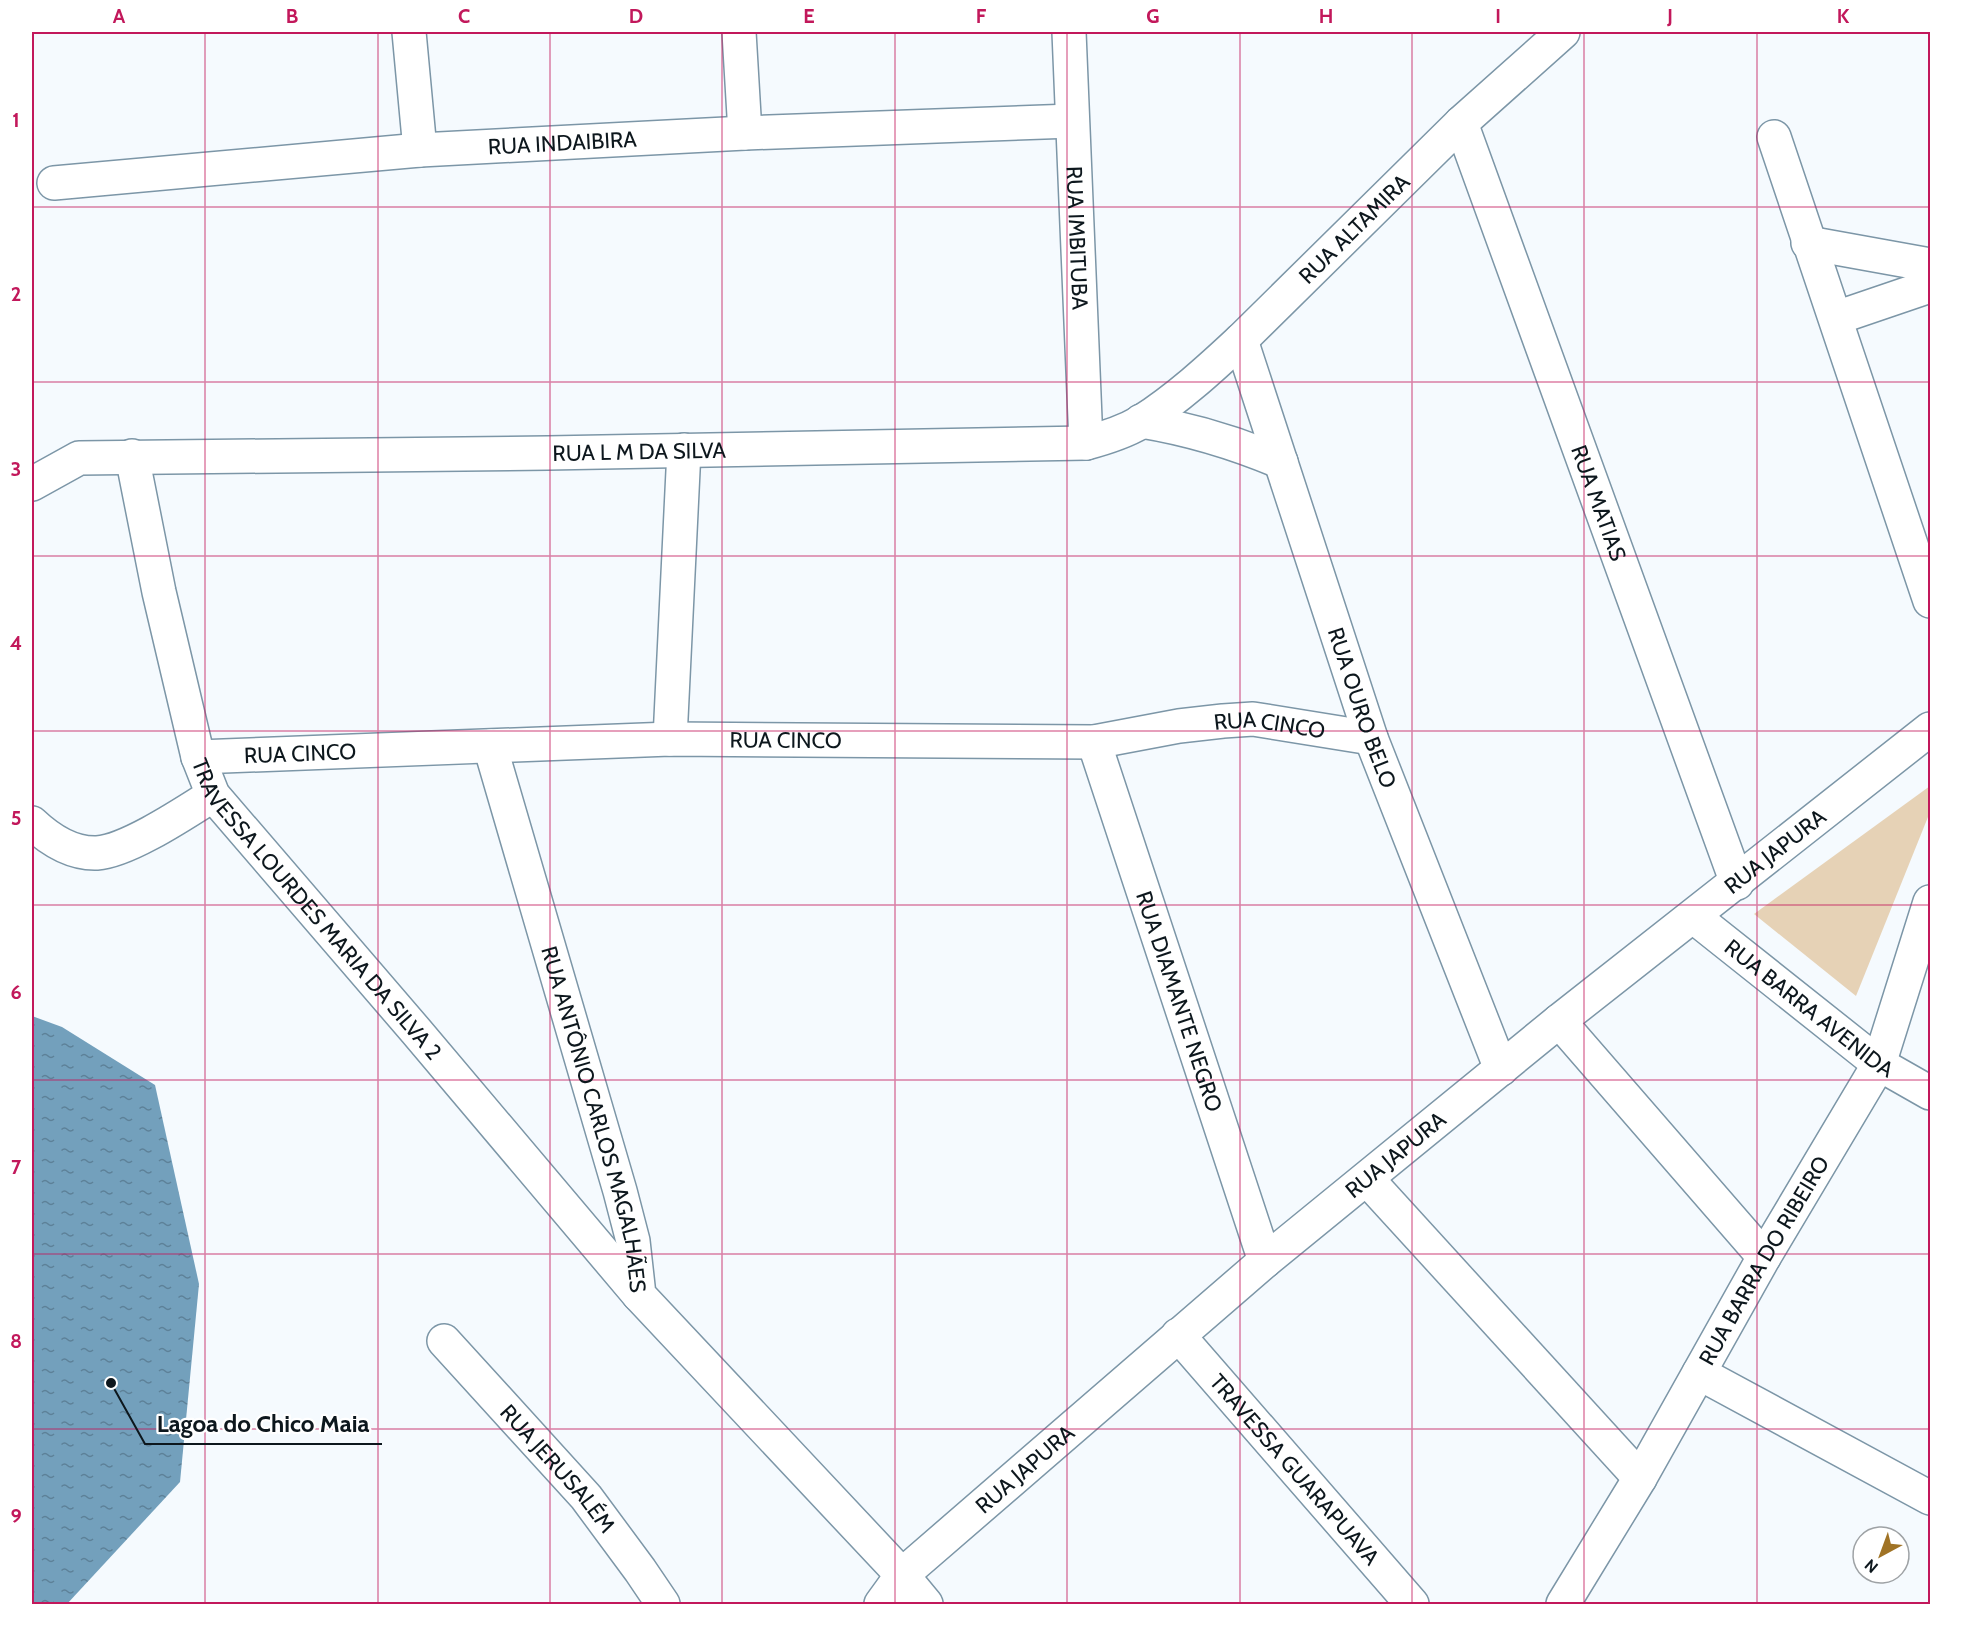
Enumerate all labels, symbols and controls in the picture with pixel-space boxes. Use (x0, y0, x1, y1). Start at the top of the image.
text: A (113, 4, 126, 28)
text: B (286, 4, 298, 28)
text: C (458, 4, 470, 28)
text: D (629, 4, 643, 28)
text: E (803, 4, 815, 28)
text: F (976, 4, 987, 28)
text: G (1146, 4, 1160, 28)
text: H (1319, 4, 1333, 28)
text: I (1495, 4, 1501, 28)
text: J (1666, 4, 1673, 28)
text: K (1837, 4, 1850, 28)
text: 1 (12, 108, 20, 132)
street label: RUA INDAIBIRA (487, 125, 638, 160)
street label: RUA IMBITUBA (1061, 165, 1094, 311)
street label: RUA ALTAMIRA (1293, 168, 1415, 289)
text: 2 (11, 282, 21, 306)
street label: RUA L M DA SILVA (552, 436, 727, 466)
street label: RUA MATIAS (1565, 441, 1632, 565)
text: 3 (11, 457, 21, 481)
street label: RUA OURO BELO (1322, 624, 1403, 792)
text: 4 (10, 631, 22, 655)
street label: RUA CINCO (1212, 705, 1327, 744)
street label: RUA CINCO (729, 726, 842, 754)
street label: RUA CINCO (243, 737, 357, 769)
street label: TRAVESSA LOURDES MARIA DA SILVA 2 (186, 754, 448, 1065)
street label: RUA JAPURA (1719, 803, 1831, 899)
text: 5 (11, 806, 21, 830)
street label: RUA DIAMANTE NEGRO (1130, 887, 1228, 1115)
street label: RUA BARRA AVENIDA (1719, 933, 1899, 1083)
street label: RUA ANTÔNIO CARLOS MAGALHÃES (536, 943, 652, 1294)
text: 6 (10, 980, 22, 1004)
street label: RUA JAPURA (1340, 1105, 1451, 1204)
street label: RUA BARRA DO RIBEIRO (1693, 1151, 1835, 1370)
text: 7 (11, 1155, 22, 1179)
text: 8 (10, 1329, 22, 1353)
street label: TRAVESSA GUARAPUAVA (1204, 1368, 1386, 1571)
street label: RUA JERUSALÉM (495, 1398, 621, 1538)
callout: Lagoa do Chico Maia (145, 1402, 382, 1444)
text: Lagoa do Chico Maia (157, 1409, 369, 1438)
street label: RUA JAPURA (970, 1419, 1080, 1519)
text: 9 (10, 1504, 22, 1528)
north arrow (1851, 1525, 1911, 1585)
text: N (1861, 1555, 1882, 1577)

